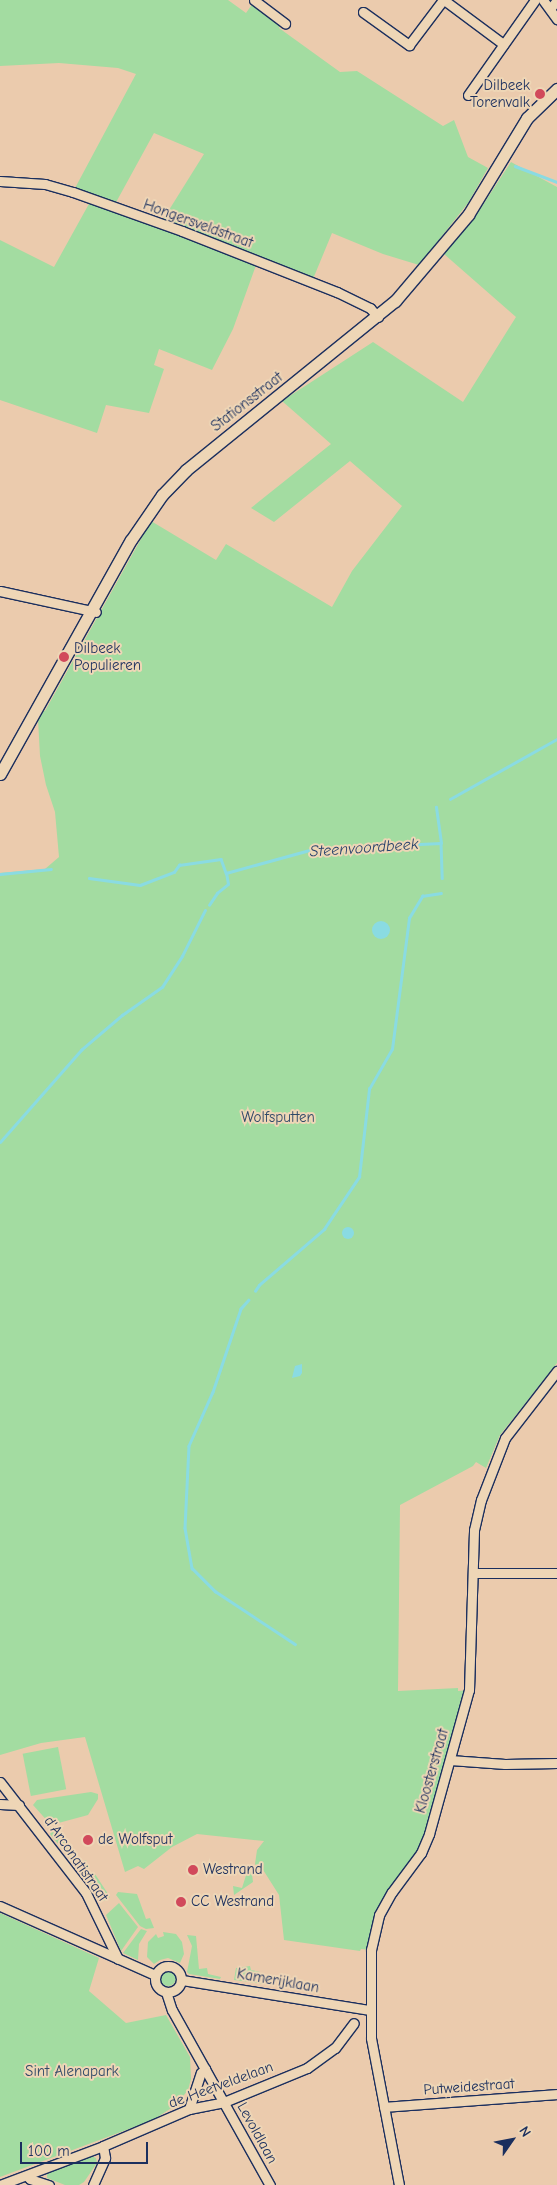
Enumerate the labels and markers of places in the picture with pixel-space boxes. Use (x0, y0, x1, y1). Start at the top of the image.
place label: Dilbeek Torenvalk (470, 76, 530, 111)
marker: Dilbeek Torenvalk (534, 88, 546, 100)
place label: Dilbeek Populieren (74, 639, 141, 674)
marker: Dilbeek Populieren (58, 651, 70, 663)
place label: de Wolfsput (98, 1831, 172, 1849)
marker: de Wolfsput (82, 1834, 94, 1846)
place label: Westrand (203, 1861, 263, 1879)
marker: Westrand (187, 1864, 199, 1876)
place label: CC Westrand (191, 1893, 274, 1911)
marker: CC Westrand (175, 1896, 187, 1908)

